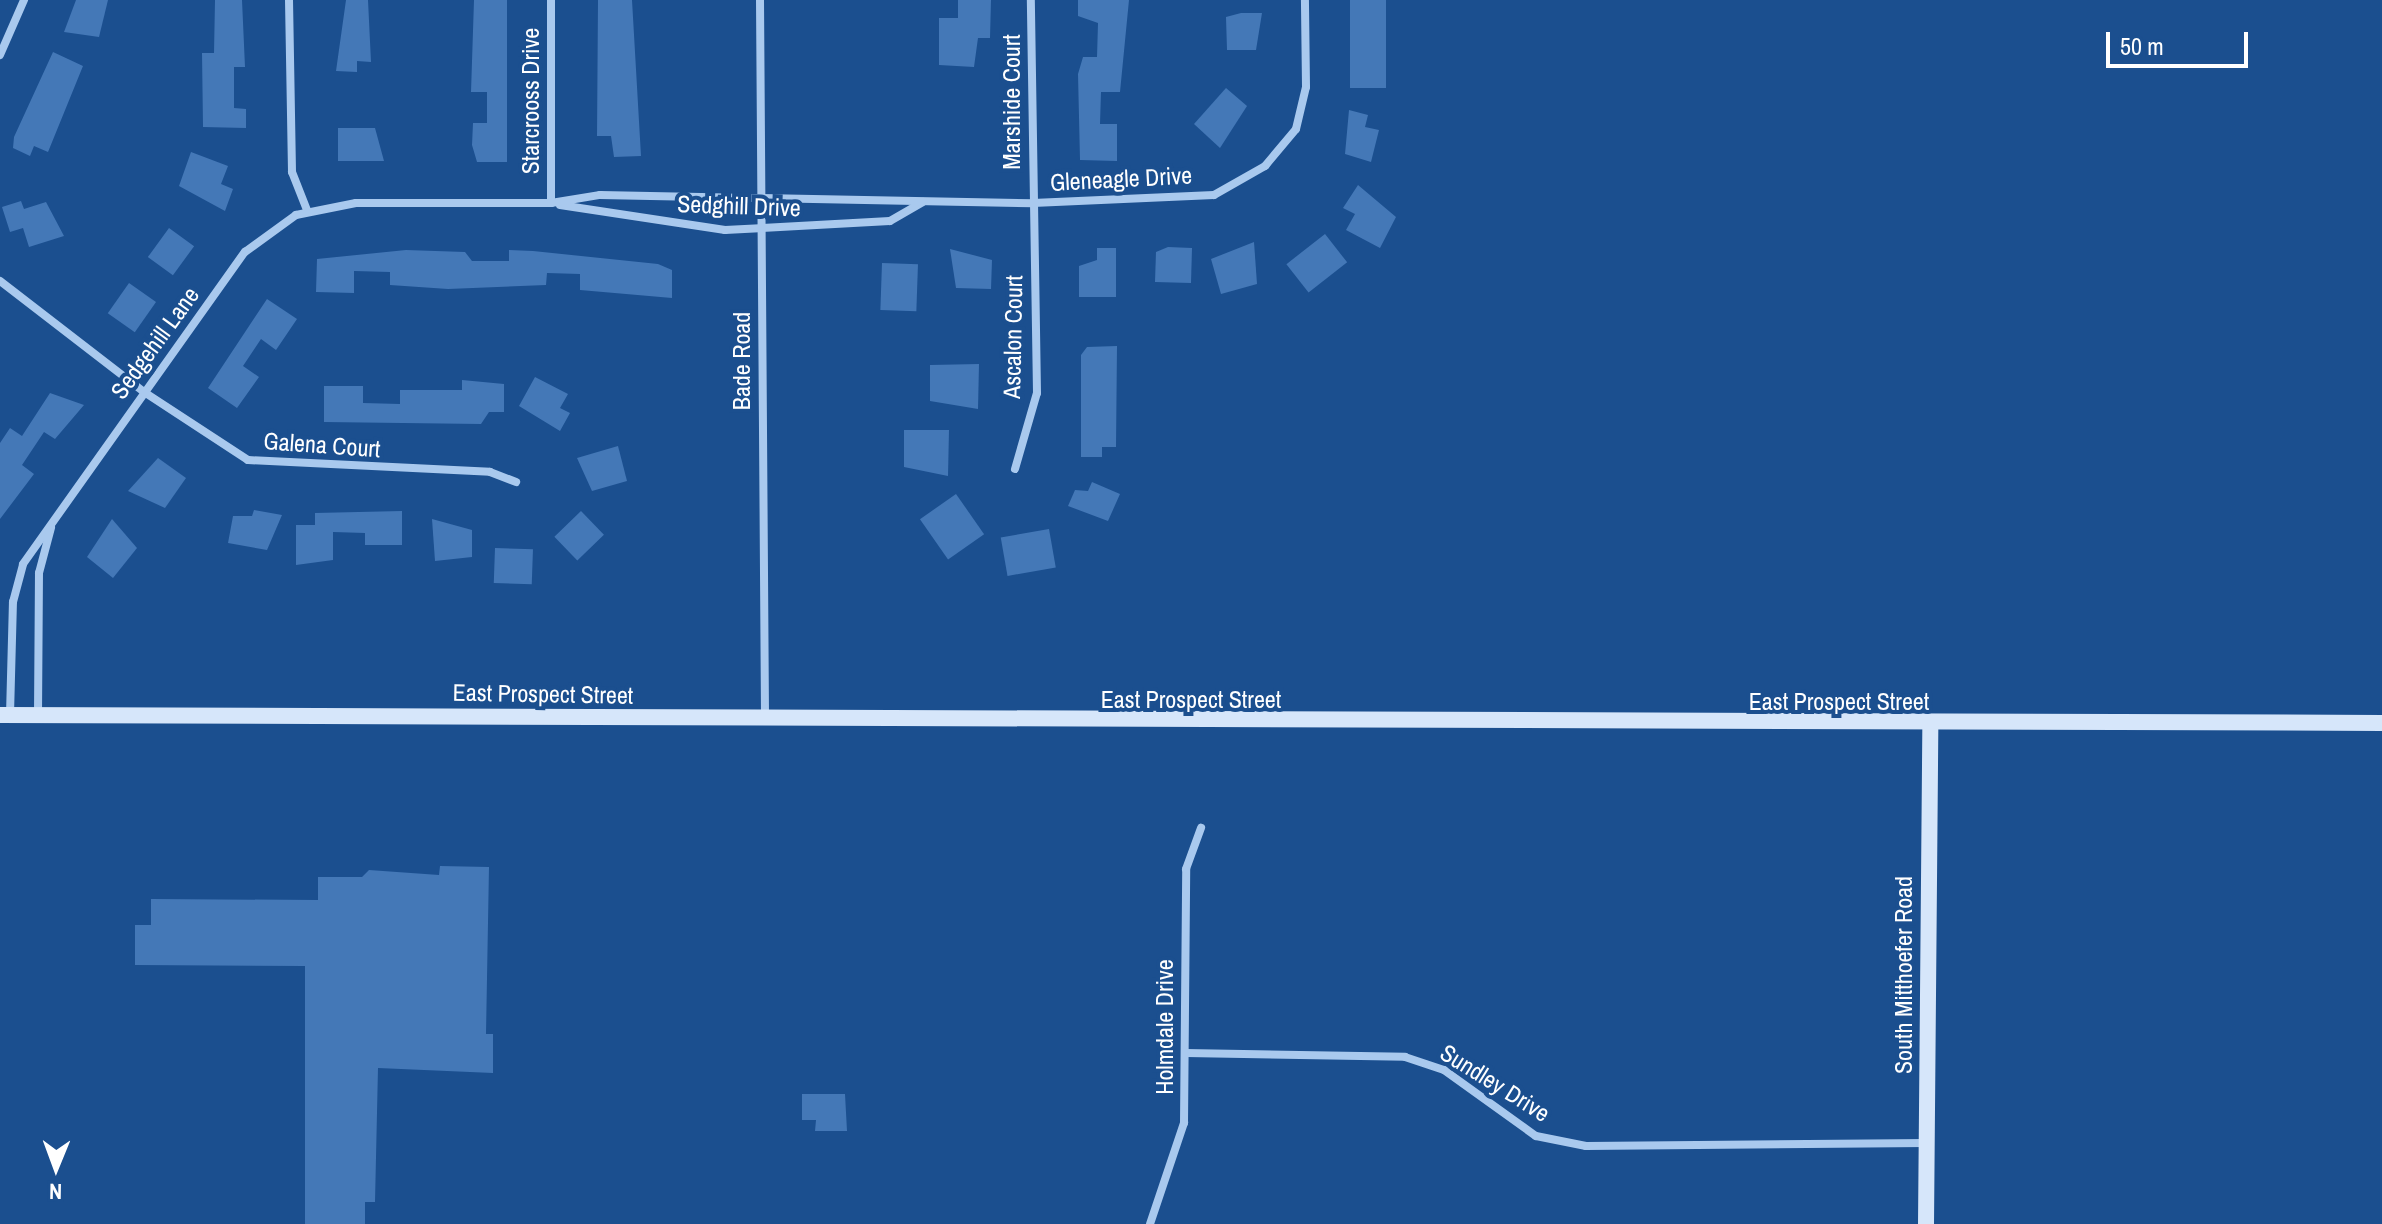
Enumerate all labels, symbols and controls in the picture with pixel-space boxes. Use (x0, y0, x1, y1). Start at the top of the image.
scale bar (2110, 16, 2252, 66)
street label: Starcrooss Drive (517, 28, 545, 174)
text: 50 m (2120, 30, 2164, 62)
street label: Marshide Court (998, 34, 1026, 170)
street label: Gleneagle Drive (1049, 161, 1193, 197)
street label: Sedghill Drive (677, 189, 801, 223)
street label: Ascalon Court (998, 275, 1028, 399)
street label: Sedgehill Lane (105, 281, 205, 405)
street label: Bade Road (728, 312, 756, 410)
street label: Galena Court (263, 427, 381, 463)
street label: East Prospect Street (453, 678, 633, 710)
street label: East Prospect Street (1101, 686, 1281, 714)
street label: East Prospect Street (1749, 688, 1929, 716)
street label: South Mitthoefer Road (1890, 876, 1918, 1074)
street label: Holmdale Drive (1151, 959, 1179, 1095)
street label: Sundley Drive (1435, 1038, 1555, 1128)
north arrow (16, 1128, 96, 1208)
text: N (49, 1177, 62, 1207)

